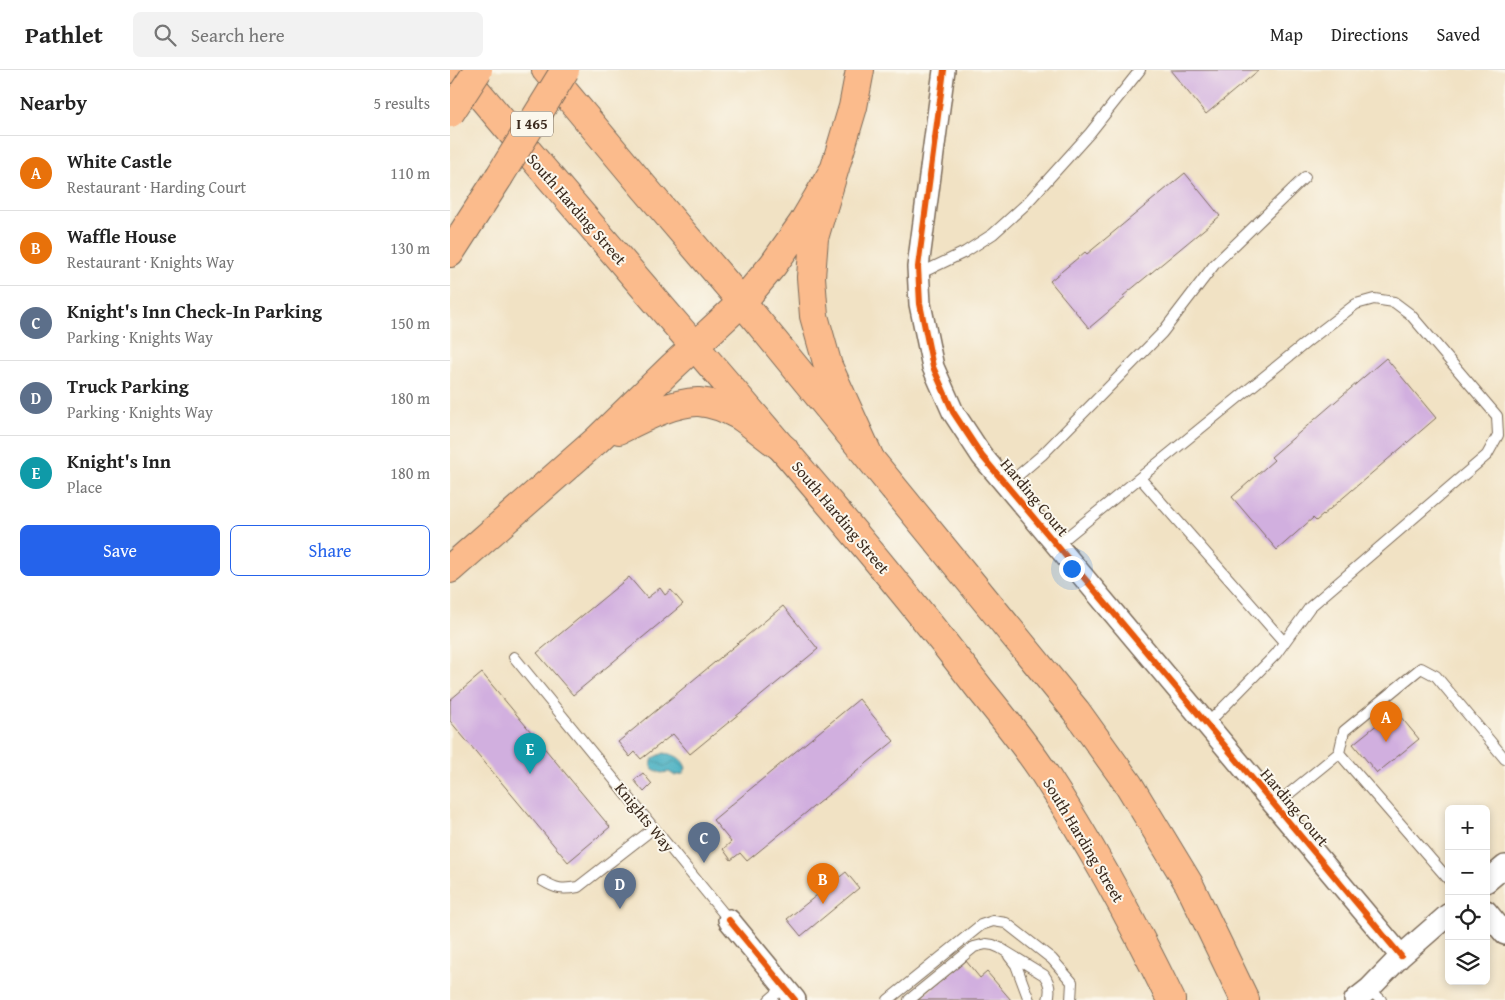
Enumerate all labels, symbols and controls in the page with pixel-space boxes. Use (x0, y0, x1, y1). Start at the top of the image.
search box (133, 12, 483, 57)
text: Pathlet (25, 17, 103, 52)
icon: search (151, 21, 179, 49)
text: Search here (191, 21, 285, 49)
text: Map (1270, 21, 1303, 48)
text: Directions (1331, 21, 1408, 48)
text: Saved (1436, 21, 1480, 48)
text: Nearby (20, 87, 87, 118)
text: 5 results (373, 91, 430, 115)
road number: I 465 (511, 112, 553, 136)
text: White Castle (67, 147, 172, 175)
street label: South Harding Street (522, 148, 633, 270)
text: A (31, 161, 41, 185)
text: 110 m (390, 161, 430, 185)
text: Restaurant · Harding Court (67, 175, 246, 199)
text: Waffle House (67, 222, 177, 250)
text: B (31, 236, 41, 260)
text: 130 m (390, 236, 430, 260)
text: Restaurant · Knights Way (67, 250, 234, 274)
text: Knight's Inn Check-In Parking (67, 297, 322, 325)
text: C (31, 311, 41, 335)
text: 150 m (390, 311, 430, 335)
text: Parking · Knights Way (67, 325, 213, 349)
text: Truck Parking (67, 372, 189, 400)
text: D (31, 386, 41, 410)
text: 180 m (390, 386, 430, 410)
text: Parking · Knights Way (67, 400, 213, 424)
text: Knight's Inn (67, 447, 171, 475)
street label: Harding Court (995, 453, 1075, 542)
street label: South Harding Street (786, 455, 896, 579)
text: E (32, 461, 40, 485)
text: 180 m (390, 461, 430, 485)
text: Place (67, 475, 102, 499)
button: Save (20, 525, 220, 576)
button: Share (230, 525, 430, 576)
your location (1059, 556, 1085, 582)
pin: A (1370, 701, 1402, 742)
pin: E (514, 733, 546, 774)
street label: Harding Court (1255, 763, 1335, 852)
street label: South Harding Street (1037, 773, 1131, 907)
street label: Knights Way (609, 777, 681, 857)
map controls (1445, 805, 1490, 985)
button: + (1445, 805, 1490, 850)
pin: C (688, 822, 720, 863)
button: − (1445, 850, 1490, 895)
pin: B (807, 863, 839, 904)
pin: D (604, 868, 636, 909)
button: locate (1445, 895, 1490, 940)
button: layers (1445, 940, 1490, 985)

